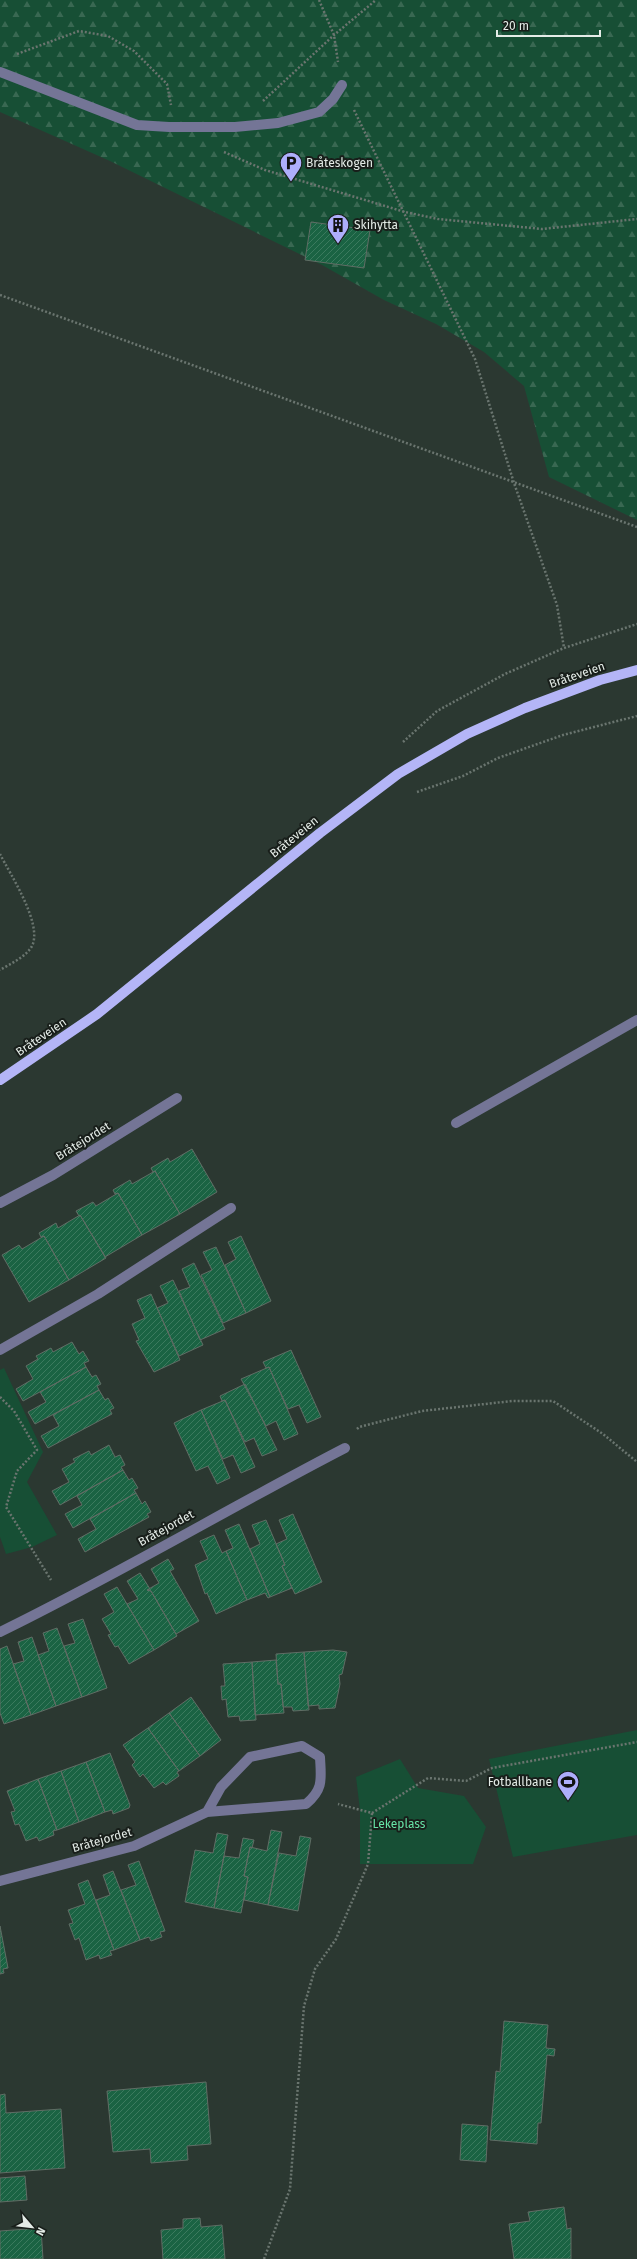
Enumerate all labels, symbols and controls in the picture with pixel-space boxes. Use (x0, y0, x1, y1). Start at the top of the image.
scale bar (497, 12, 600, 38)
text: 20 m (503, 19, 529, 33)
parking icon: Bråteskogen (278, 150, 304, 183)
place label: Bråteskogen (306, 156, 373, 170)
building icon: Skihytta (325, 212, 351, 245)
place label: Skihytta (354, 218, 398, 232)
street label: Bråteveien (547, 659, 607, 691)
street label: Bråteveien (267, 813, 321, 861)
street label: Bråteveien (13, 1015, 69, 1059)
street label: Bråtejordet (53, 1118, 113, 1163)
street label: Bråtejordet (136, 1507, 197, 1549)
sports icon: Fotballbane (555, 1769, 581, 1802)
place label: Fotballbane (488, 1775, 552, 1789)
park label: Lekeplass (373, 1817, 426, 1831)
street label: Bråtejordet (71, 1825, 134, 1855)
north arrow (12, 2207, 52, 2247)
text: N (33, 2225, 48, 2238)

